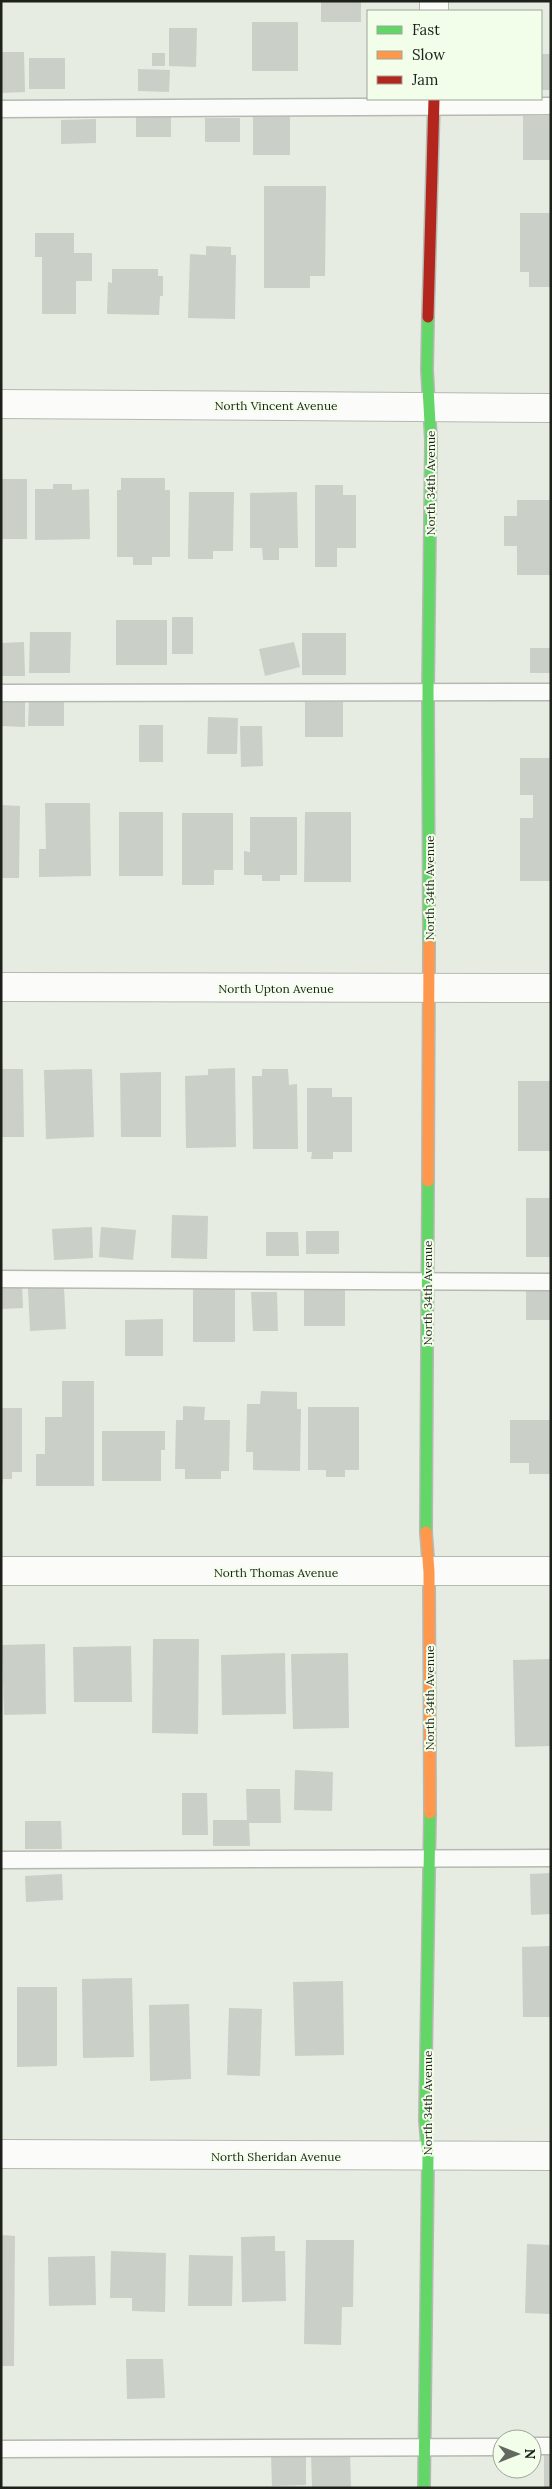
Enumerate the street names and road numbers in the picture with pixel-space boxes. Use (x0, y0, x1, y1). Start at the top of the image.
street label: North Vincent Avenue (214, 398, 338, 413)
street label: North 34th Avenue (423, 430, 438, 536)
street label: North 34th Avenue (422, 835, 437, 941)
street label: North Upton Avenue (218, 981, 334, 996)
street label: North 34th Avenue (420, 1240, 435, 1346)
street label: North Thomas Avenue (214, 1565, 339, 1580)
street label: North 34th Avenue (422, 1645, 437, 1751)
street label: North 34th Avenue (420, 2050, 435, 2156)
street label: North Sheridan Avenue (211, 2149, 341, 2164)

